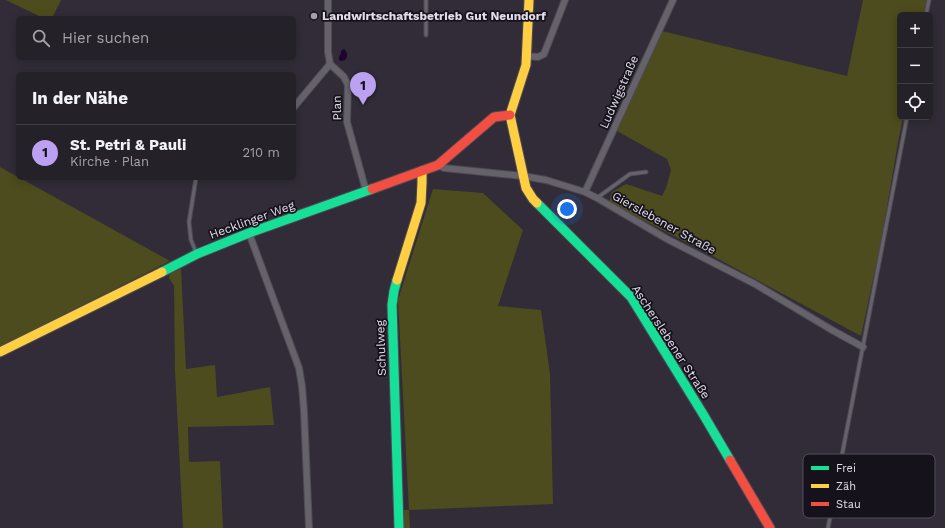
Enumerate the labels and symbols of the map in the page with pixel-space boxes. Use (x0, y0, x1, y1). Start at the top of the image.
place label: Landwirtschaftsbetrieb Gut Neundorf (322, 9, 546, 23)
marker: Landwirtschaftsbetrieb Gut Neundorf (309, 11, 319, 21)
street label: Ludwigstraße (597, 53, 641, 131)
pin: 1 (350, 72, 376, 105)
street label: Plan (330, 95, 344, 121)
street label: Gierslebener Straße (610, 189, 718, 257)
street label: Hecklinger Weg (207, 198, 297, 242)
your location (557, 199, 577, 219)
street label: Ascherslebener Straße (629, 282, 713, 402)
street label: Schulweg (373, 319, 389, 376)
legend (803, 454, 935, 518)
text: Frei (836, 462, 856, 475)
text: Zäh (836, 480, 856, 493)
text: Stau (836, 498, 861, 511)

